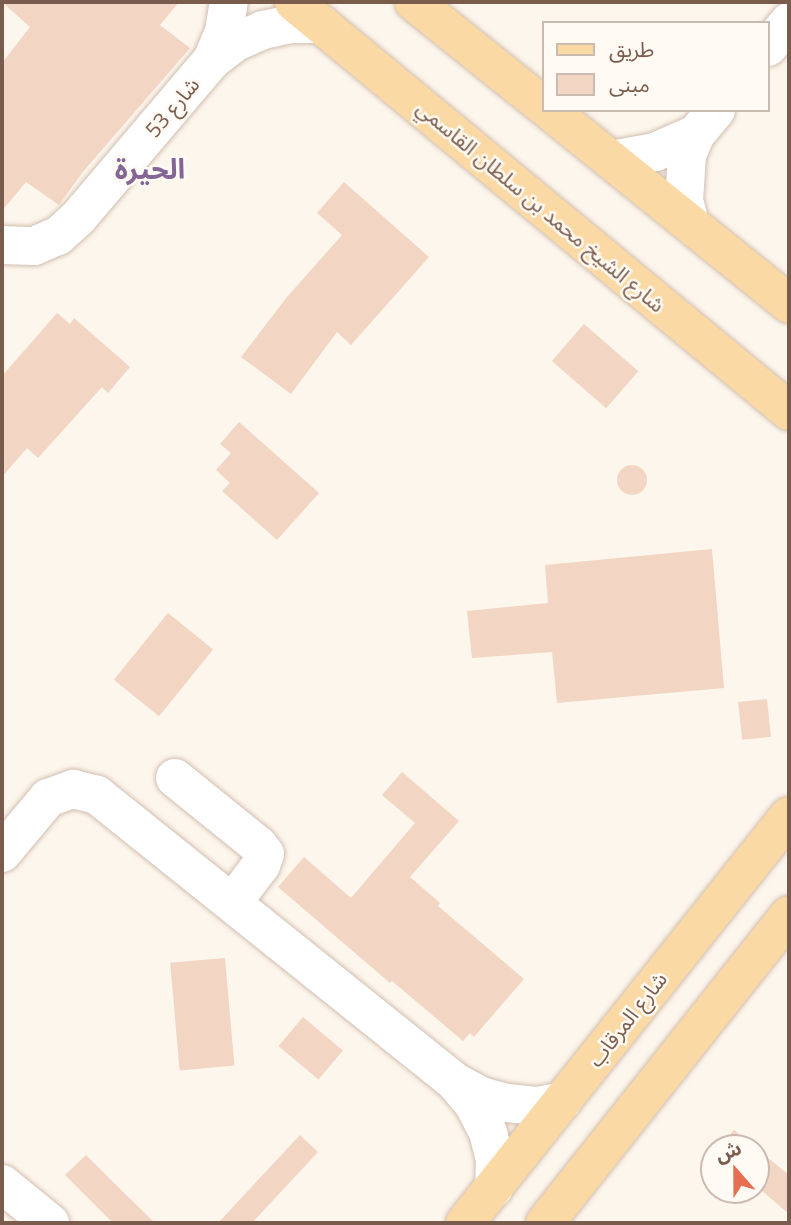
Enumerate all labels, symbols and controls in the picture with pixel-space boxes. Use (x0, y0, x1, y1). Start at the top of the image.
legend (542, 21, 770, 112)
text: طريق (609, 35, 654, 63)
text: مبنى (609, 70, 650, 98)
street label: شارع 53 (140, 72, 204, 142)
street label: شارع الشيخ محمد بن سلطان القاسمي (412, 95, 670, 317)
district label: الحيرة (115, 151, 185, 185)
street label: شارع المرقاب (582, 967, 672, 1071)
north arrow (700, 1134, 770, 1204)
text: ش (711, 1134, 745, 1168)

